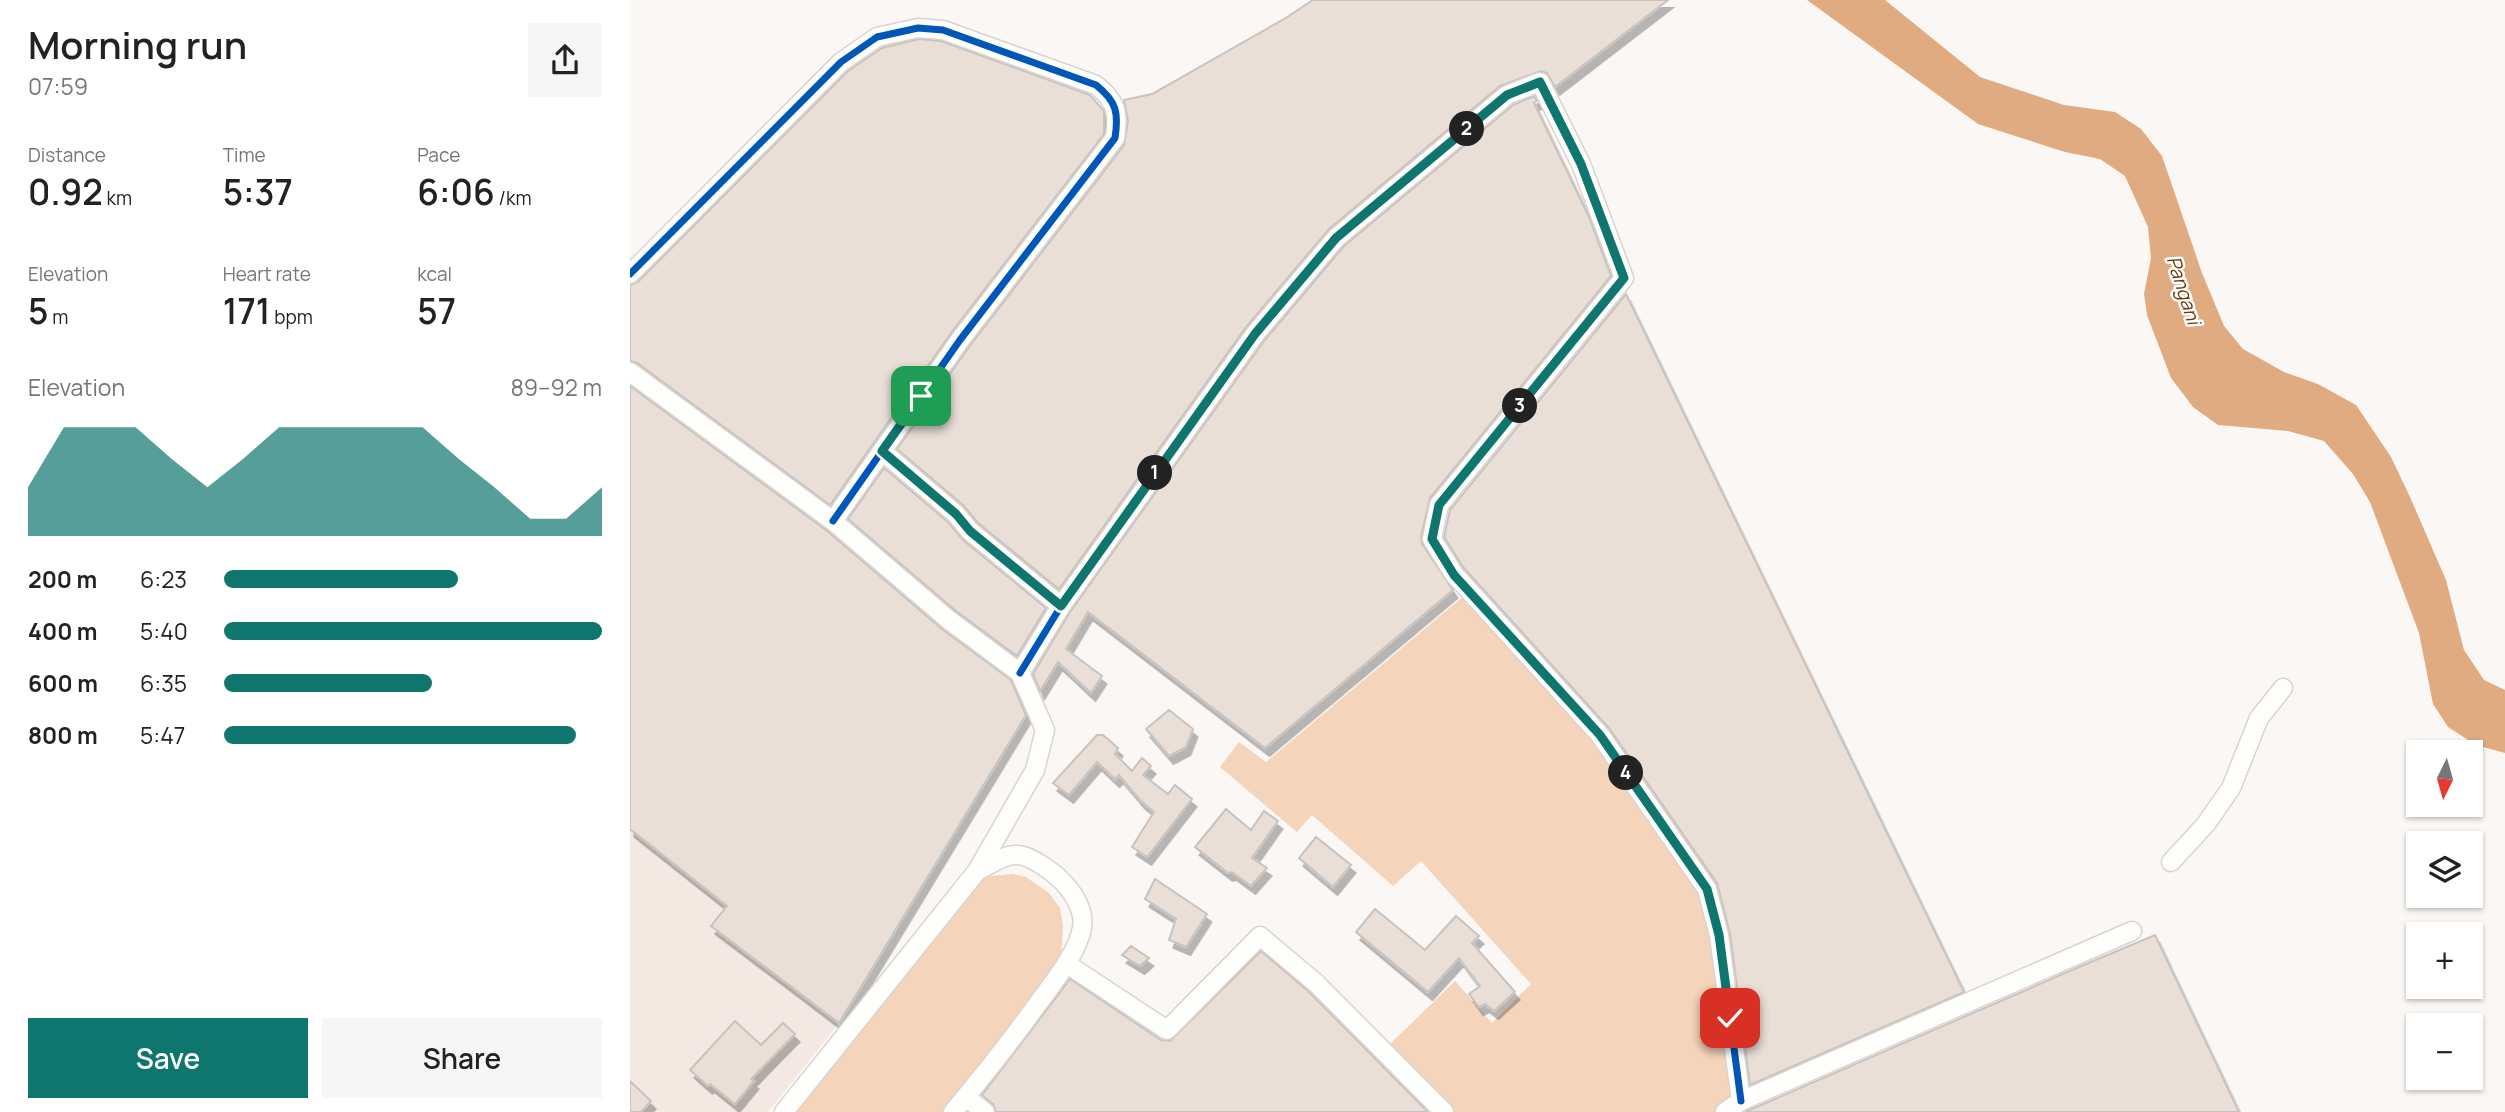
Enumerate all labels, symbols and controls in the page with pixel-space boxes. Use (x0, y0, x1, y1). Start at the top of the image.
text: Morning run (28, 18, 247, 70)
button: share (528, 23, 602, 97)
text: 07:59 (28, 70, 88, 102)
pin: 2 (1450, 111, 1484, 146)
text: 2 (1461, 115, 1472, 141)
text: Distance (28, 142, 106, 168)
text: Time (223, 142, 266, 168)
text: Pace (417, 142, 460, 168)
text: 0.92 (28, 168, 103, 216)
text: 5:37 (223, 168, 293, 216)
text: 6:06 (417, 168, 495, 216)
text: km (103, 185, 132, 211)
text: /km (495, 185, 532, 211)
water label: Pangani (2161, 253, 2208, 330)
text: Elevation (28, 261, 108, 287)
text: Heart rate (223, 261, 311, 287)
text: kcal (417, 261, 452, 287)
text: 5 (28, 287, 48, 335)
text: 171 (223, 287, 271, 335)
text: 57 (417, 287, 456, 335)
text: m (48, 304, 68, 330)
text: bpm (271, 304, 313, 330)
pin (891, 366, 951, 426)
text: Elevation (28, 371, 125, 403)
text: 89–92 m (510, 371, 602, 403)
icon: arrive (902, 377, 940, 415)
pin: 3 (1502, 388, 1538, 424)
text: 3 (1514, 392, 1525, 418)
pin: 1 (1138, 456, 1172, 490)
text: 1 (1150, 459, 1159, 485)
text: 200 m (28, 563, 97, 595)
text: 6:23 (140, 563, 187, 595)
text: 400 m (28, 615, 98, 647)
text: 5:40 (140, 615, 188, 647)
text: 600 m (28, 667, 98, 699)
text: 6:35 (140, 667, 187, 699)
text: 800 m (28, 719, 98, 751)
text: 5:47 (140, 719, 185, 751)
north arrow (2406, 740, 2483, 817)
map controls (2406, 740, 2483, 1090)
pin: 4 (1608, 756, 1644, 790)
text: 4 (1620, 759, 1631, 785)
button: layers (2406, 831, 2483, 908)
button: + (2406, 922, 2483, 999)
pin (1700, 988, 1760, 1048)
icon: check (1711, 999, 1749, 1037)
button: − (2406, 1013, 2483, 1090)
button: Save (28, 1018, 308, 1098)
button: Share (322, 1018, 602, 1098)

